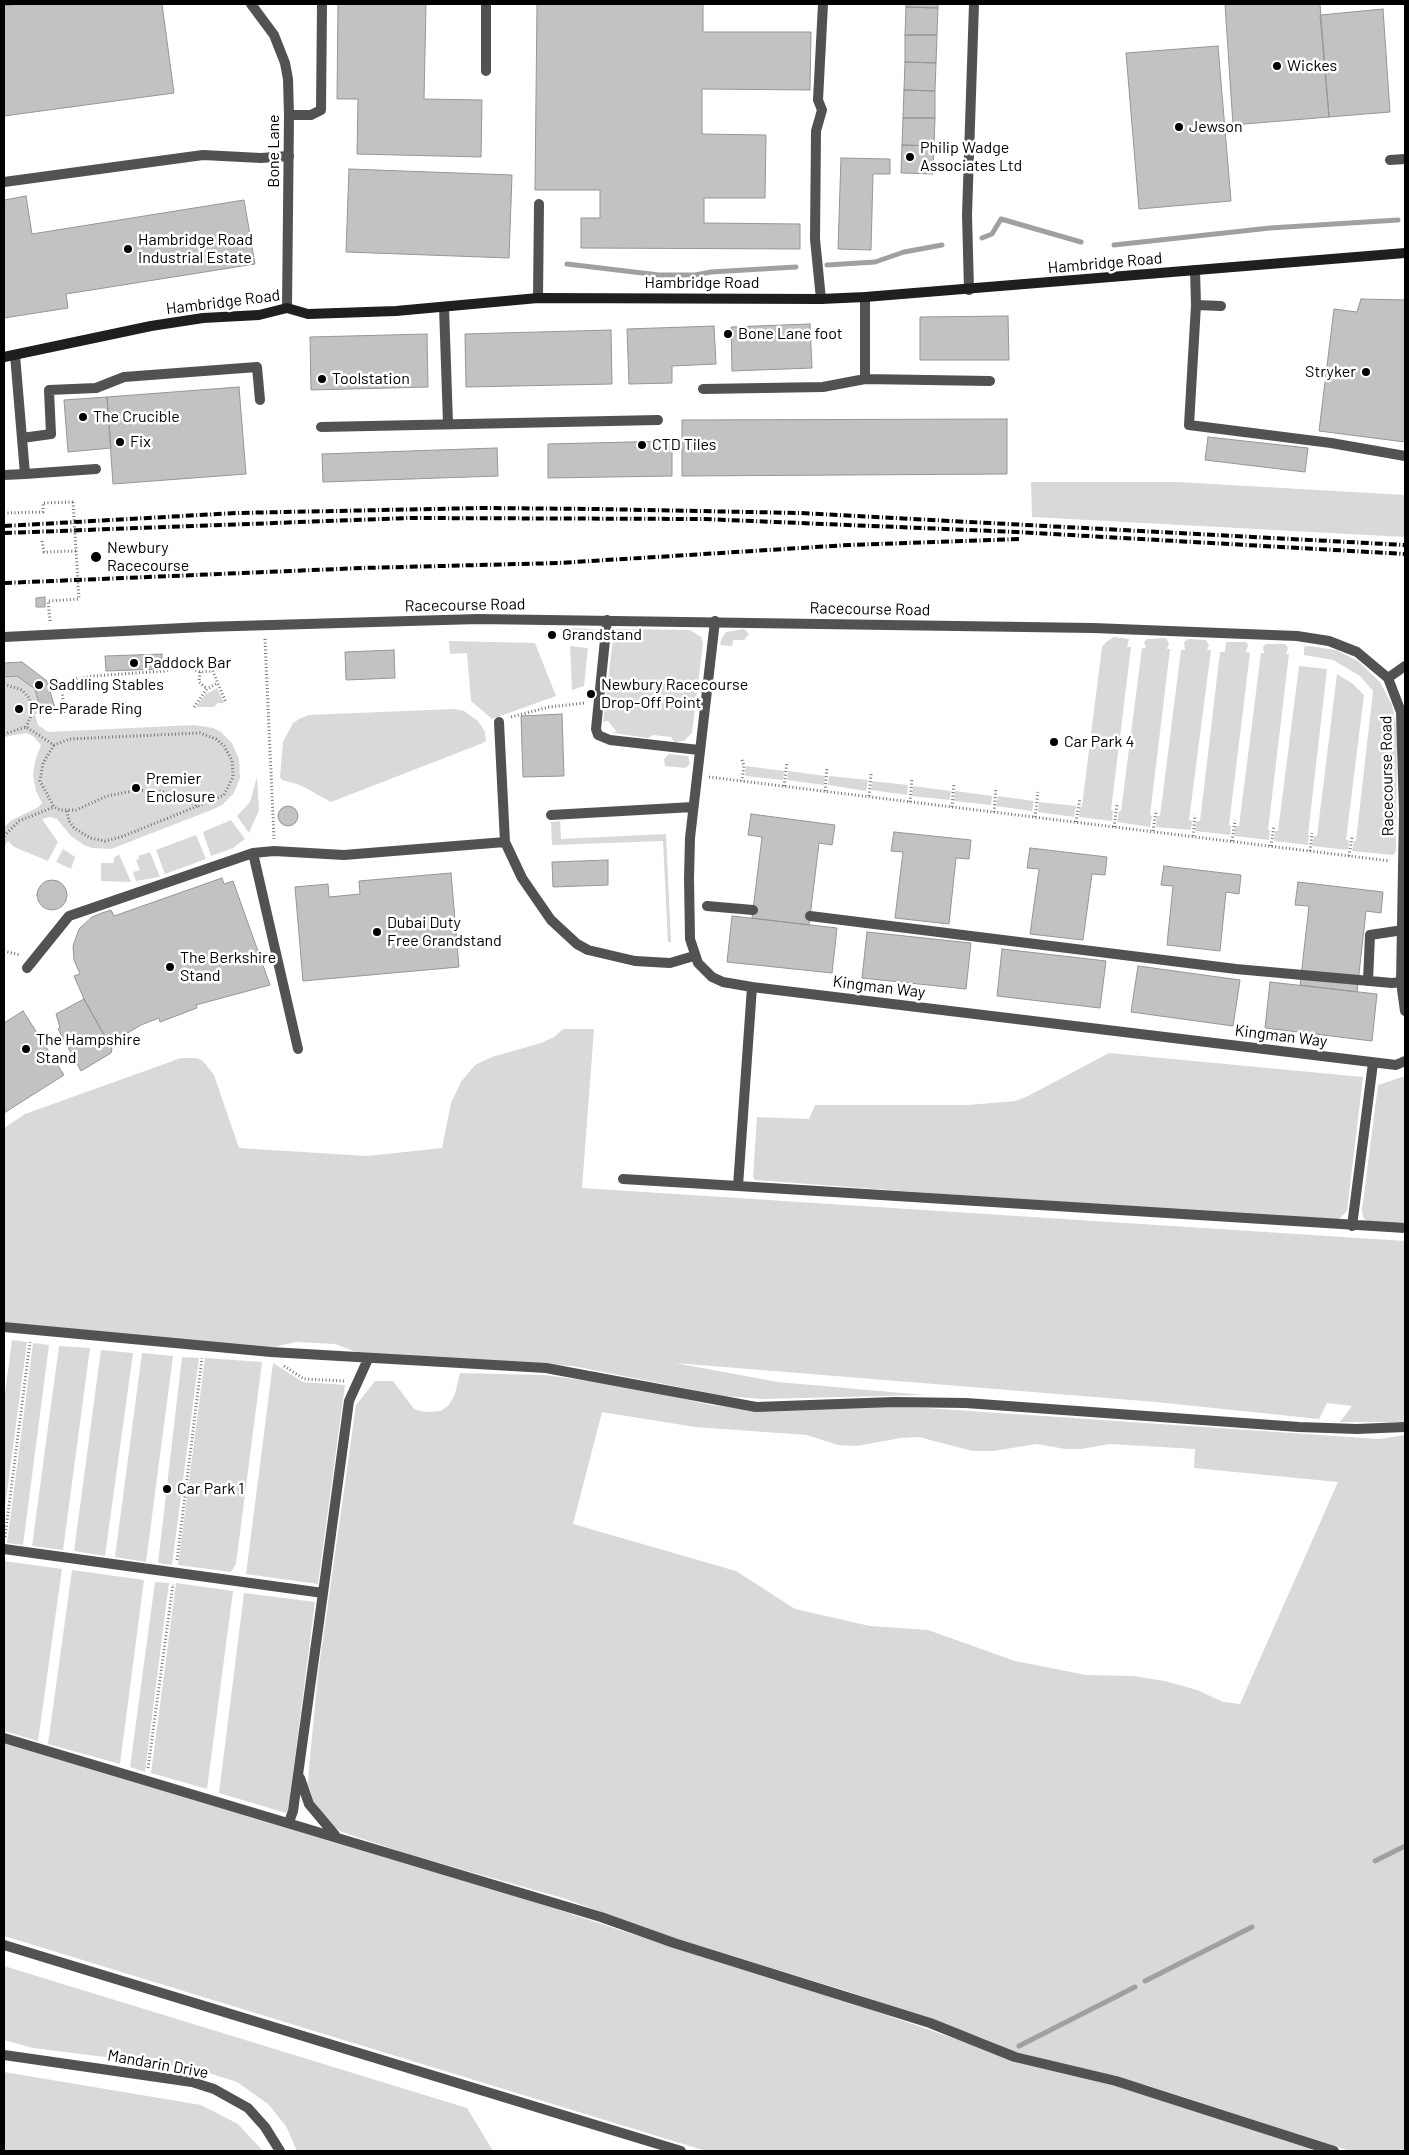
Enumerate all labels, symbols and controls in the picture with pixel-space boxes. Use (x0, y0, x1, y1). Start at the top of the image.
place label: Wickes (1287, 56, 1337, 76)
marker: Wickes (1271, 60, 1283, 72)
street label: Bone Lane (264, 114, 284, 188)
place label: Jewson (1189, 117, 1243, 137)
marker: Jewson (1173, 121, 1185, 133)
place label: Philip Wadge Associates Ltd (920, 138, 1022, 176)
marker: Philip Wadge Associates Ltd (904, 151, 916, 163)
place label: Hambridge Road Industrial Estate (138, 230, 253, 268)
marker: Hambridge Road Industrial Estate (122, 243, 134, 255)
street label: Hambridge Road (1047, 248, 1163, 278)
street label: Hambridge Road (645, 273, 759, 293)
street label: Hambridge Road (165, 285, 281, 319)
place label: Bone Lane foot (738, 324, 843, 344)
marker: Bone Lane foot (722, 328, 734, 340)
place label: Stryker (1305, 362, 1356, 382)
marker: Stryker (1360, 366, 1372, 378)
place label: Toolstation (332, 369, 410, 389)
marker: Toolstation (316, 373, 328, 385)
place label: The Crucible (93, 407, 180, 427)
marker: The Crucible (77, 411, 89, 423)
place label: Fix (130, 432, 151, 452)
place label: CTD Tiles (652, 435, 716, 455)
marker: Fix (114, 436, 126, 448)
marker: CTD Tiles (636, 439, 648, 451)
place label: Newbury Racecourse (107, 538, 189, 576)
marker: Newbury Racecourse (89, 550, 103, 564)
street label: Racecourse Road (404, 594, 526, 616)
street label: Racecourse Road (809, 598, 931, 620)
place label: Grandstand (562, 625, 642, 645)
marker: Grandstand (546, 629, 558, 641)
place label: Paddock Bar (144, 653, 231, 673)
marker: Paddock Bar (128, 657, 140, 669)
place label: Saddling Stables (49, 675, 164, 695)
place label: Newbury Racecourse Drop-Off Point (601, 675, 748, 713)
marker: Saddling Stables (33, 679, 45, 691)
marker: Newbury Racecourse Drop-Off Point (585, 688, 597, 700)
place label: Pre-Parade Ring (29, 699, 142, 719)
marker: Pre-Parade Ring (13, 703, 25, 715)
street label: Racecourse Road (1376, 715, 1398, 837)
place label: Car Park 4 (1064, 732, 1134, 752)
marker: Car Park 4 (1048, 736, 1060, 748)
place label: Premier Enclosure (146, 769, 215, 807)
marker: Premier Enclosure (130, 782, 142, 794)
place label: Dubai Duty Free Grandstand (387, 913, 502, 951)
marker: Dubai Duty Free Grandstand (371, 926, 383, 938)
place label: The Berkshire Stand (180, 948, 276, 986)
marker: The Berkshire Stand (164, 961, 176, 973)
street label: Kingman Way (832, 972, 926, 1002)
street label: Kingman Way (1234, 1021, 1328, 1051)
place label: The Hampshire Stand (36, 1030, 141, 1068)
marker: The Hampshire Stand (20, 1043, 32, 1055)
place label: Car Park 1 (177, 1479, 244, 1499)
marker: Car Park 1 (161, 1483, 173, 1495)
street label: Mandarin Drive (106, 2046, 210, 2082)

